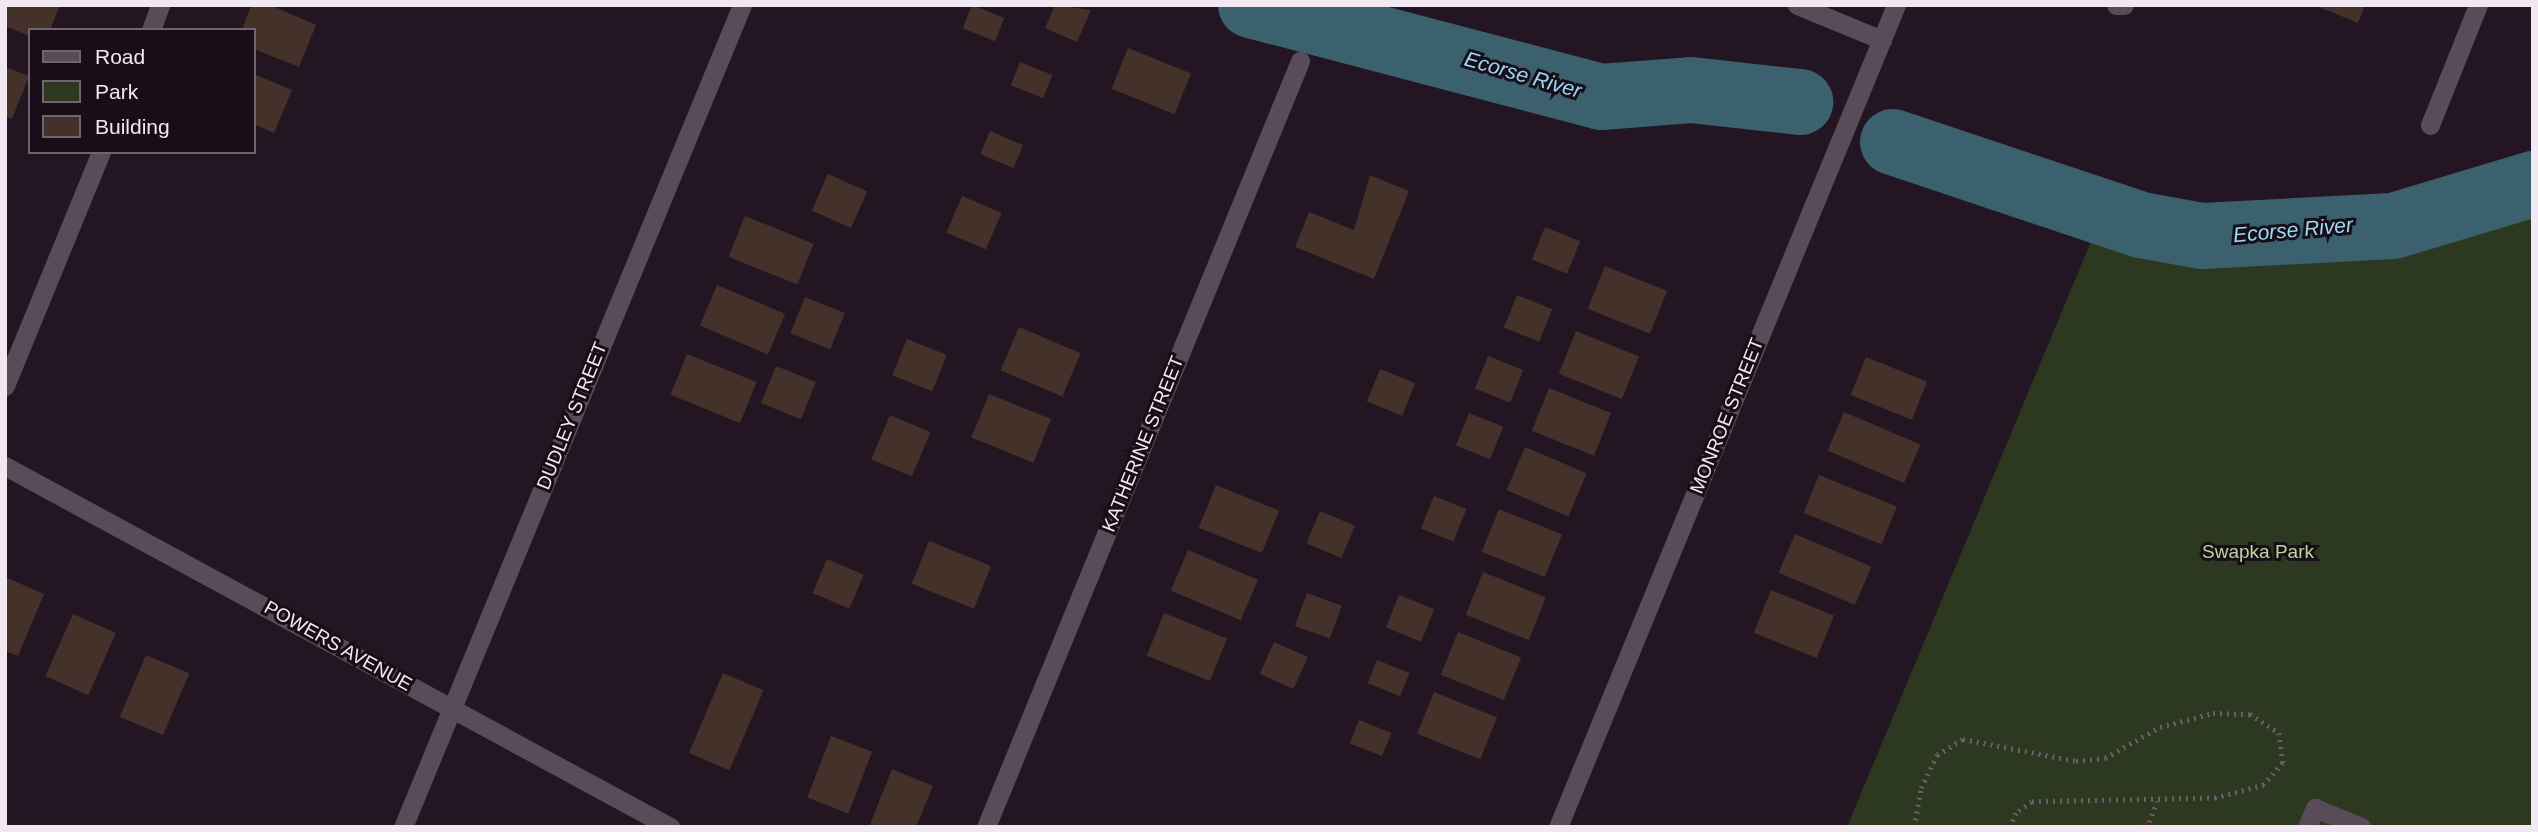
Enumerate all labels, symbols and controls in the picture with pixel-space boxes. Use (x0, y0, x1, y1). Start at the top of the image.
legend (28, 28, 256, 154)
text: Road (95, 45, 145, 68)
water label: Ecorse River (1462, 46, 1584, 104)
text: Park (95, 80, 138, 103)
text: Building (95, 115, 170, 138)
water label: Ecorse River (2232, 212, 2354, 248)
street label: MONROE STREET (1685, 335, 1769, 497)
street label: DUDLEY STREET (532, 339, 612, 493)
street label: KATHERINE STREET (1097, 353, 1189, 535)
park label: Swapka Park (2202, 541, 2314, 563)
street label: POWERS AVENUE (260, 596, 416, 696)

